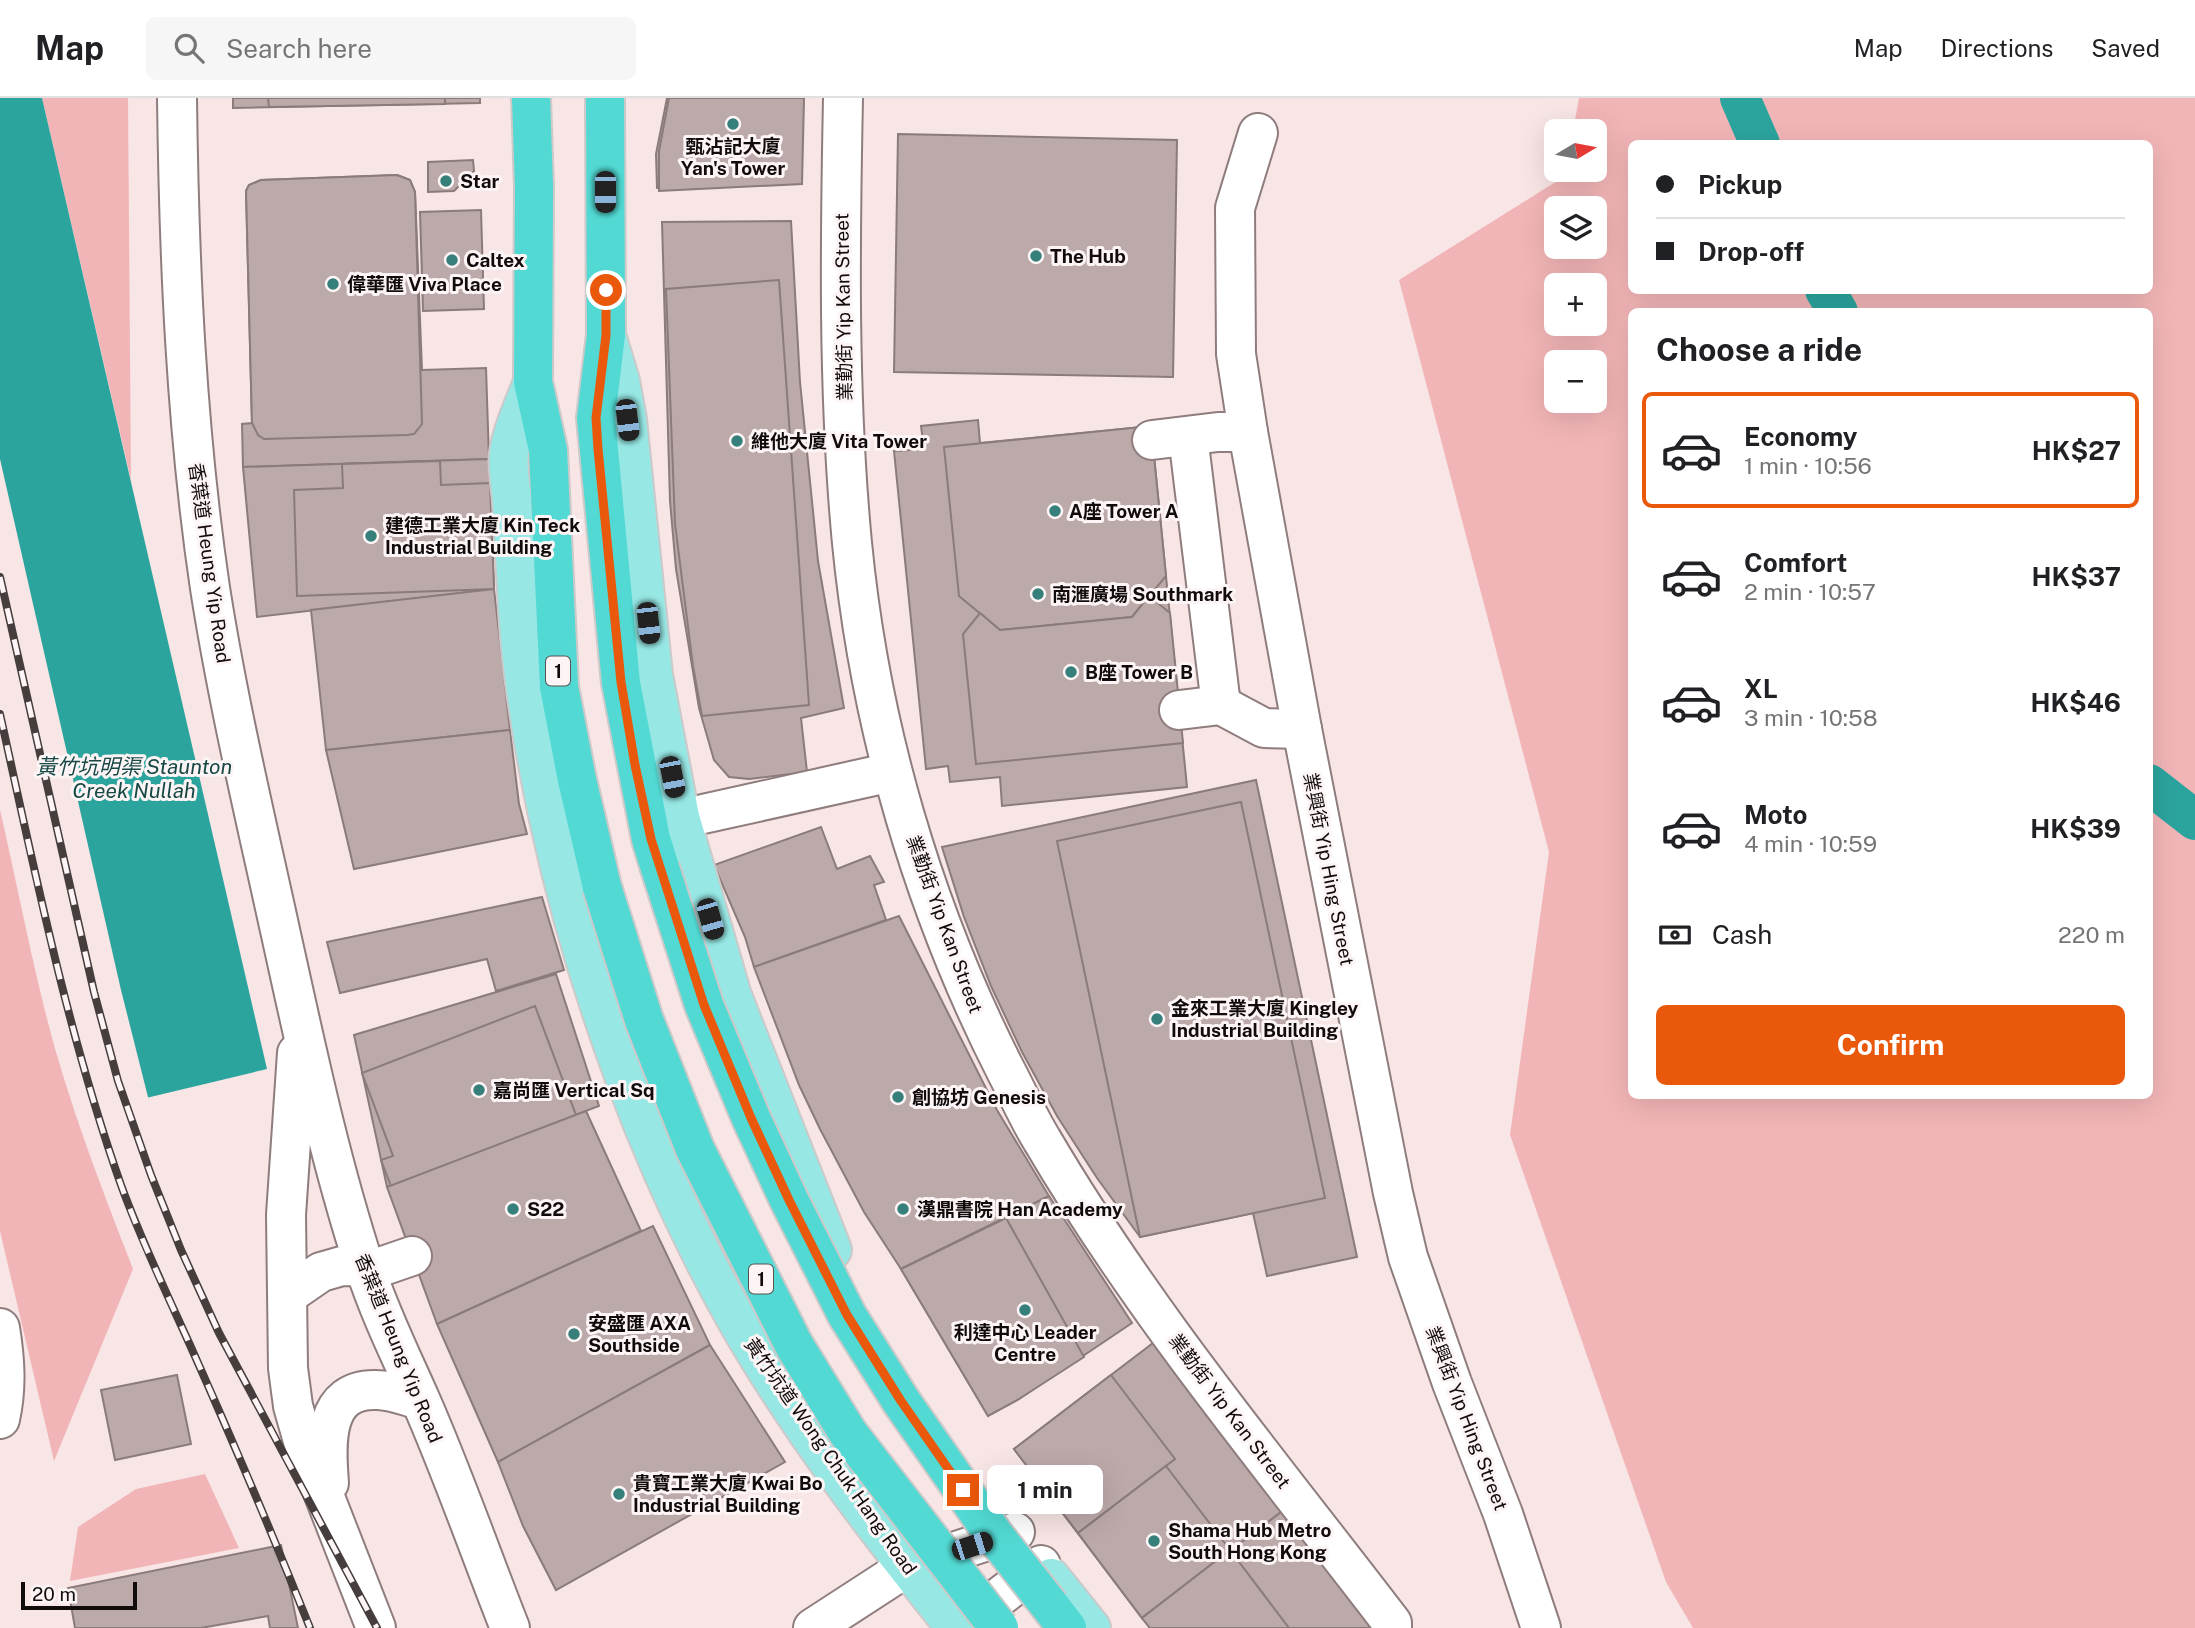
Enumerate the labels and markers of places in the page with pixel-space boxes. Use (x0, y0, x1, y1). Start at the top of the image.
marker: 甄沾記大廈 Yan's Tower (725, 116, 741, 132)
place label: 甄沾記大廈 Yan's Tower (681, 135, 785, 179)
place label: Star (460, 170, 500, 192)
marker: Star (438, 173, 454, 189)
place label: The Hub (1050, 245, 1126, 267)
marker: The Hub (1028, 248, 1044, 264)
place label: Caltex (466, 249, 525, 271)
marker: Caltex (444, 252, 460, 268)
place label: 偉華匯 Viva Place (347, 273, 502, 295)
marker: 偉華匯 Viva Place (325, 276, 341, 292)
place label: 維他大廈 Vita Tower (751, 430, 927, 452)
marker: 維他大廈 Vita Tower (729, 433, 745, 449)
place label: A座 Tower A (1069, 500, 1179, 522)
marker: A座 Tower A (1047, 503, 1063, 519)
place label: 建德工業大廈 Kin Teck Industrial Building (385, 514, 580, 558)
marker: 建德工業大廈 Kin Teck Industrial Building (363, 528, 379, 544)
place label: 南滙廣場 Southmark (1052, 583, 1233, 605)
marker: 南滙廣場 Southmark (1030, 586, 1046, 602)
place label: B座 Tower B (1085, 661, 1193, 683)
marker: B座 Tower B (1063, 664, 1079, 680)
place label: 金來工業大廈 Kingley Industrial Building (1171, 997, 1359, 1041)
marker: 金來工業大廈 Kingley Industrial Building (1149, 1011, 1165, 1027)
place label: 嘉尚匯 Vertical Sq (493, 1079, 655, 1101)
marker: 嘉尚匯 Vertical Sq (471, 1082, 487, 1098)
place label: 創協坊 Genesis (912, 1086, 1046, 1108)
marker: 創協坊 Genesis (890, 1089, 906, 1105)
place label: S22 (527, 1198, 564, 1220)
place label: 漢鼎書院 Han Academy (917, 1198, 1123, 1220)
marker: S22 (505, 1201, 521, 1217)
marker: 漢鼎書院 Han Academy (895, 1201, 911, 1217)
marker: 利達中心 Leader Centre (1017, 1302, 1033, 1318)
place label: 安盛匯 AXA Southside (588, 1312, 691, 1356)
place label: 利達中心 Leader Centre (953, 1321, 1097, 1365)
marker: 安盛匯 AXA Southside (566, 1326, 582, 1342)
place label: 貴寶工業大廈 Kwai Bo Industrial Building (633, 1472, 823, 1516)
marker: 貴寶工業大廈 Kwai Bo Industrial Building (611, 1486, 627, 1502)
place label: Shama Hub Metro South Hong Kong (1168, 1519, 1331, 1563)
marker: Shama Hub Metro South Hong Kong (1146, 1533, 1162, 1549)

